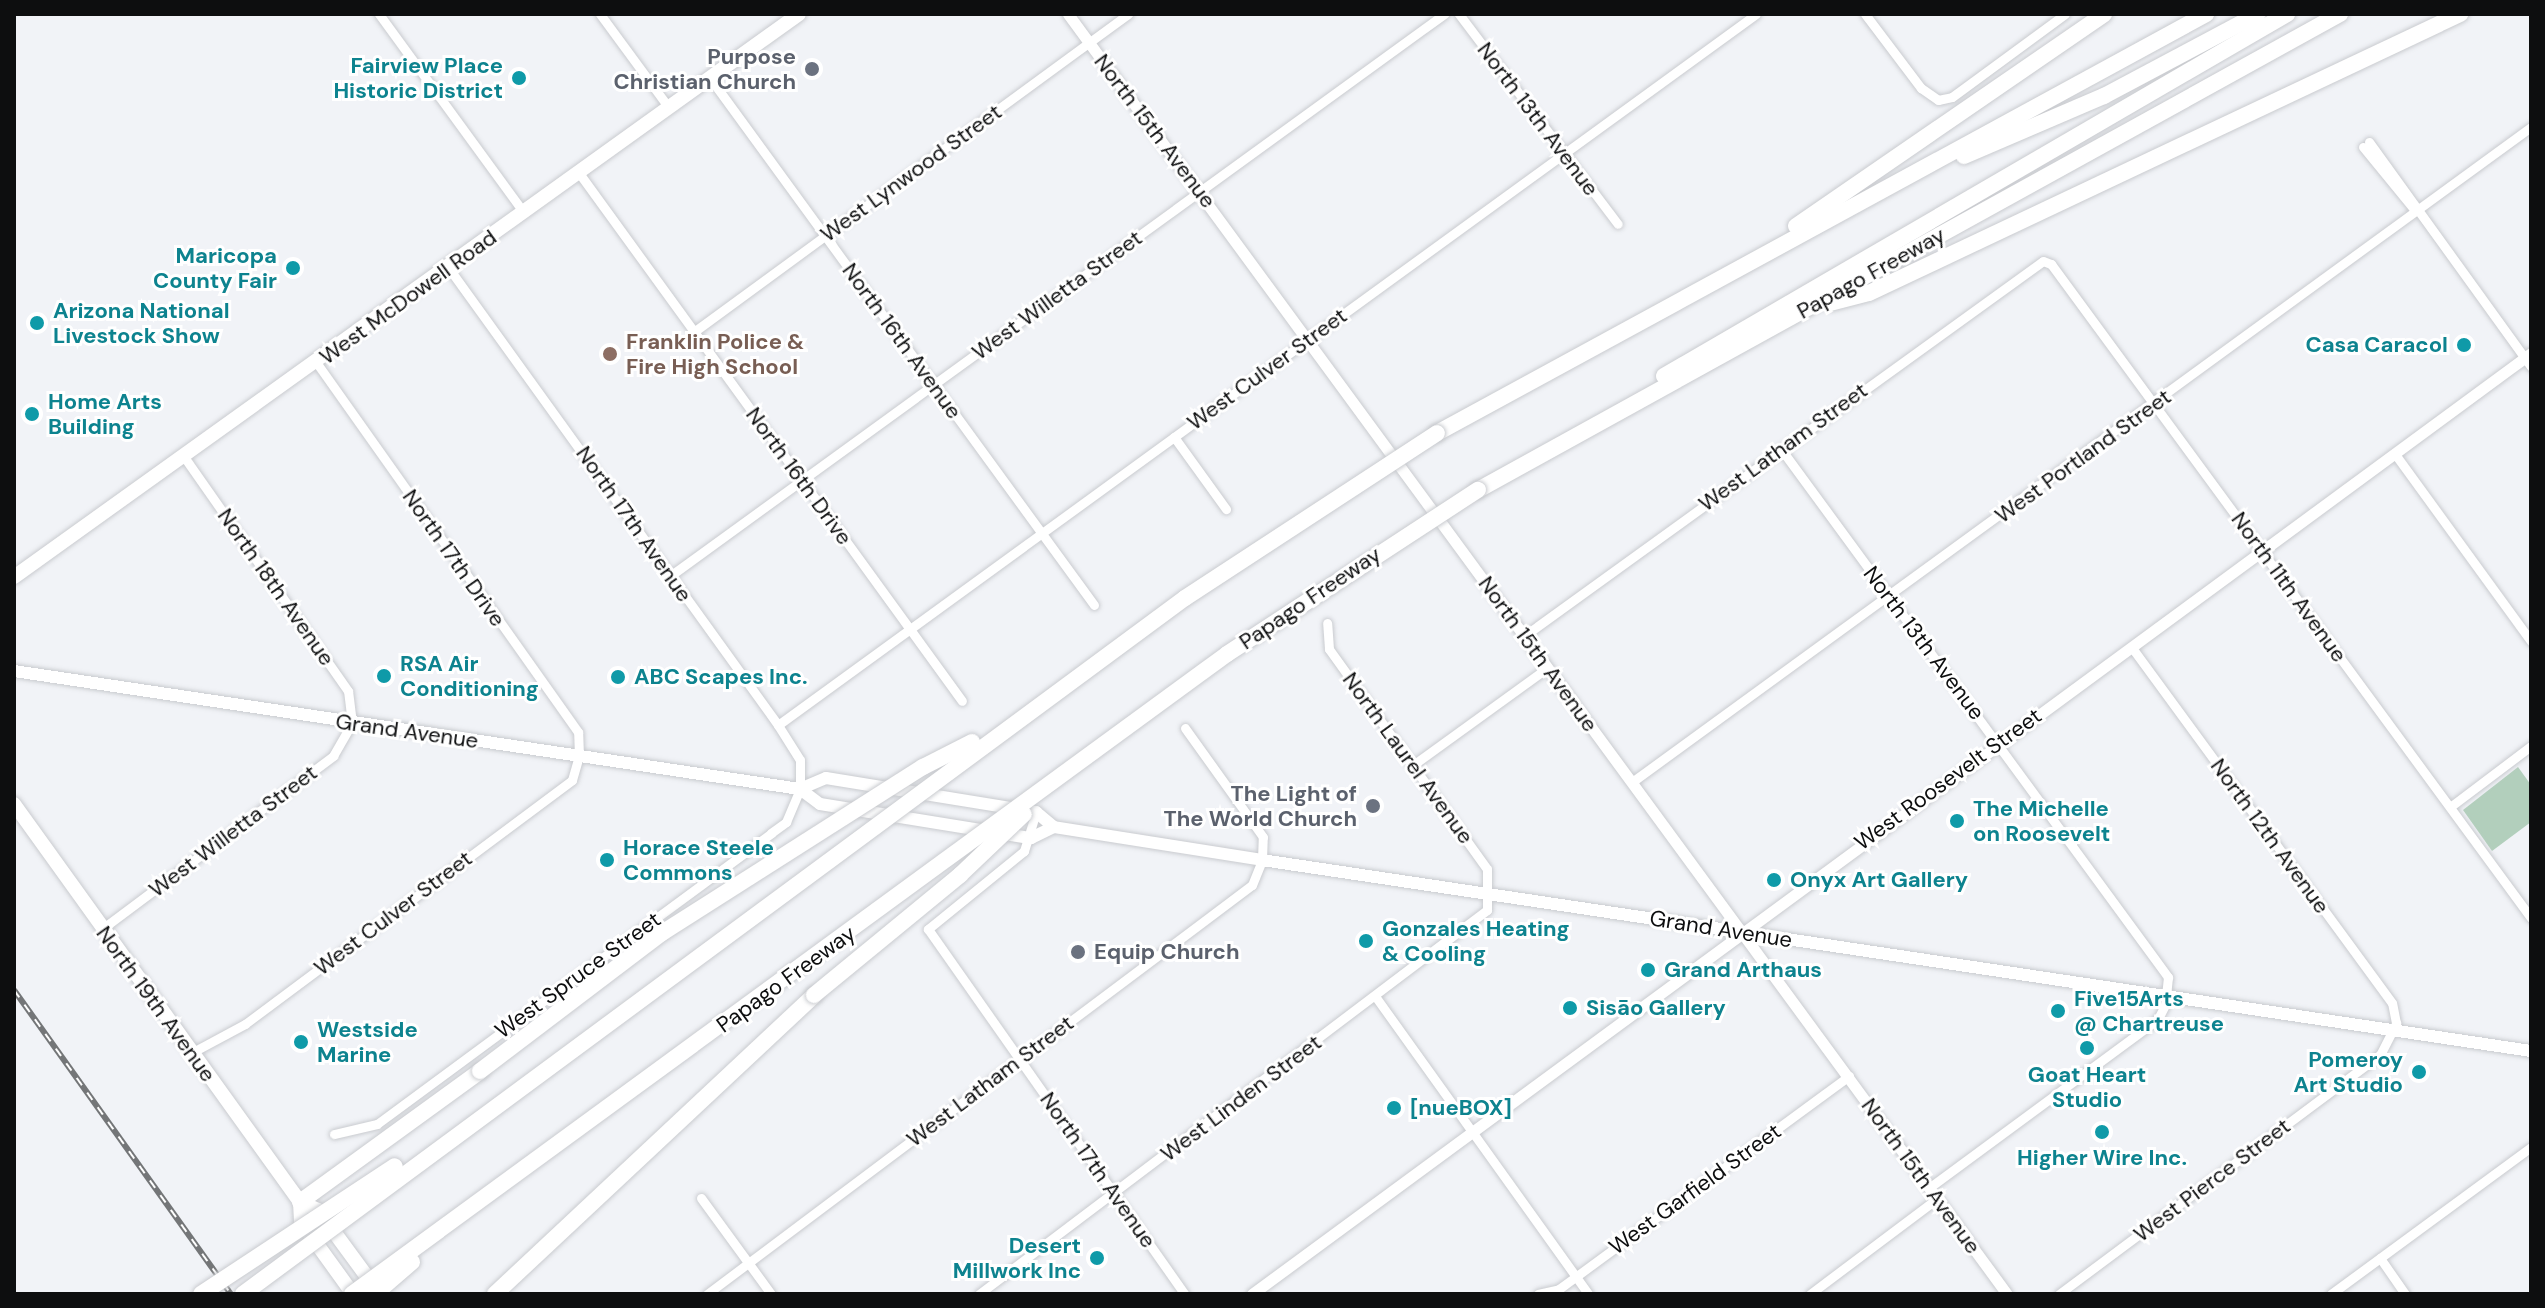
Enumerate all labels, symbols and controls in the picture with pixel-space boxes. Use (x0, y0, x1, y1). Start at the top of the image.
street label: North 13th Avenue (1472, 37, 1604, 201)
place label: Purpose Christian Church (613, 43, 796, 94)
street label: North 15th Avenue (1089, 49, 1221, 213)
place label: Fairview Place Historic District (333, 52, 503, 104)
marker: Purpose Christian Church (803, 60, 821, 78)
marker: Fairview Place Historic District (510, 69, 528, 87)
street label: West Lynwood Street (815, 98, 1007, 248)
street label: Papago Freeway (1792, 221, 1950, 325)
street label: West McDowell Road (314, 224, 502, 370)
street label: West Willetta Street (967, 224, 1147, 366)
place label: Maricopa County Fair (153, 242, 277, 294)
street label: North 16th Avenue (837, 258, 967, 424)
marker: Maricopa County Fair (284, 259, 302, 277)
place label: Arizona National Livestock Show (53, 297, 230, 348)
street label: West Culver Street (1182, 302, 1352, 436)
marker: Arizona National Livestock Show (28, 314, 46, 332)
place label: Franklin Police & Fire High School (626, 328, 804, 380)
place label: Casa Caracol (2305, 332, 2448, 358)
marker: Casa Caracol (2455, 336, 2473, 354)
marker: Franklin Police & Fire High School (601, 345, 619, 363)
street label: West Latham Street (1694, 377, 1872, 517)
street label: West Portland Street (1990, 383, 2176, 529)
place label: Home Arts Building (48, 388, 162, 440)
street label: North 16th Drive (740, 402, 858, 550)
marker: Home Arts Building (23, 405, 41, 423)
street label: North 17th Avenue (570, 441, 698, 607)
street label: North 17th Drive (397, 484, 511, 632)
street label: North 18th Avenue (212, 503, 340, 671)
street label: North 11th Avenue (2226, 507, 2352, 667)
street label: Papago Freeway (1234, 541, 1386, 655)
street label: North 13th Avenue (1858, 561, 1990, 725)
street label: North 15th Avenue (1473, 571, 1603, 737)
place label: RSA Air Conditioning (400, 650, 539, 702)
place label: ABC Scapes Inc. (634, 664, 808, 690)
marker: RSA Air Conditioning (375, 667, 393, 685)
street label: North Laurel Avenue (1337, 667, 1479, 849)
marker: ABC Scapes Inc. (609, 668, 627, 686)
street label: West Roosevelt Street (1849, 702, 2047, 856)
street label: Grand Avenue (334, 708, 480, 754)
street label: North 12th Avenue (2205, 753, 2335, 919)
street label: West Willetta Street (144, 759, 322, 903)
place label: The Light of The World Church (1164, 780, 1357, 832)
place label: The Michelle on Roosevelt (1973, 795, 2110, 846)
marker: The Light of The World Church (1364, 797, 1382, 815)
marker: The Michelle on Roosevelt (1948, 812, 1966, 830)
place label: Horace Steele Commons (623, 834, 774, 886)
street label: West Culver Street (309, 845, 477, 981)
marker: Horace Steele Commons (598, 851, 616, 869)
place label: Onyx Art Gallery (1790, 867, 1968, 893)
marker: Onyx Art Gallery (1765, 871, 1783, 889)
street label: Grand Avenue (1648, 905, 1794, 953)
street label: West Spruce Street (490, 906, 666, 1044)
place label: Gonzales Heating & Cooling (1382, 915, 1570, 966)
street label: Papago Freeway (711, 920, 861, 1038)
street label: North 19th Avenue (91, 921, 221, 1087)
marker: Gonzales Heating & Cooling (1357, 932, 1375, 950)
place label: Equip Church (1094, 939, 1240, 965)
marker: Equip Church (1069, 943, 1087, 961)
place label: Grand Arthaus (1664, 957, 1822, 983)
marker: Grand Arthaus (1639, 961, 1657, 979)
place label: Five15Arts @ Chartreuse (2074, 985, 2224, 1036)
place label: Sisāo Gallery (1586, 995, 1726, 1021)
marker: Sisāo Gallery (1561, 999, 1579, 1017)
marker: Five15Arts @ Chartreuse (2049, 1002, 2067, 1020)
street label: West Latham Street (901, 1010, 1079, 1152)
place label: Westside Marine (317, 1016, 418, 1068)
street label: West Linden Street (1155, 1029, 1327, 1167)
marker: Westside Marine (292, 1033, 310, 1051)
marker: Goat Heart Studio (2078, 1039, 2096, 1057)
place label: Pomeroy Art Studio (2293, 1046, 2403, 1098)
place label: Goat Heart Studio (2028, 1061, 2146, 1112)
marker: Pomeroy Art Studio (2410, 1063, 2428, 1081)
street label: North 17th Avenue (1034, 1087, 1162, 1253)
street label: North 15th Avenue (1856, 1093, 1986, 1259)
place label: [nueBOX] (1410, 1095, 1512, 1121)
marker: [nueBOX] (1385, 1099, 1403, 1117)
street label: West Pierce Street (2128, 1113, 2296, 1247)
street label: West Garfield Street (1604, 1118, 1786, 1260)
marker: Higher Wire Inc. (2093, 1123, 2111, 1141)
place label: Higher Wire Inc. (2017, 1145, 2187, 1171)
place label: Desert Millwork Inc (953, 1232, 1081, 1284)
marker: Desert Millwork Inc (1088, 1249, 1106, 1267)

